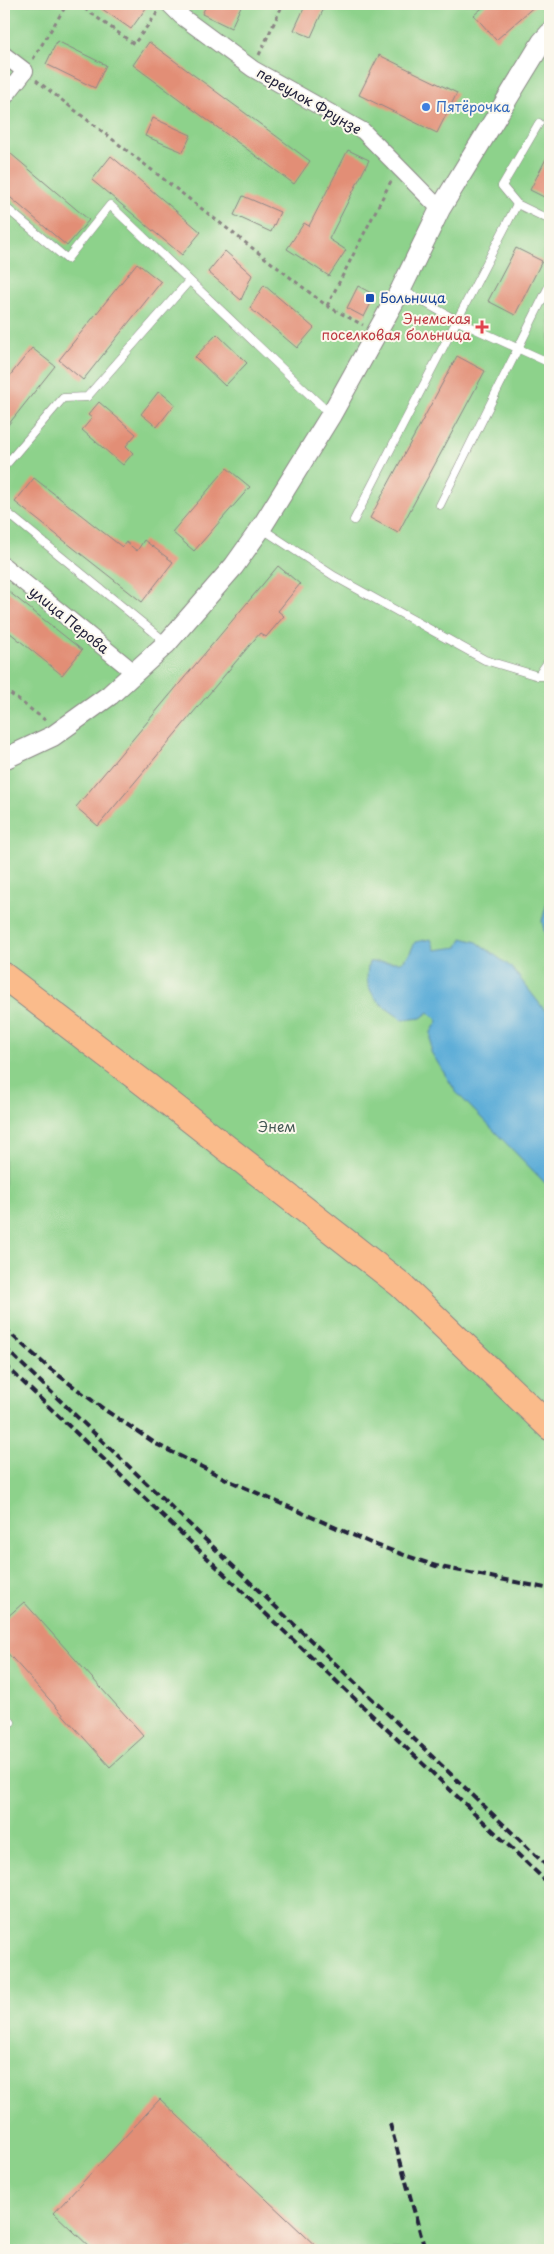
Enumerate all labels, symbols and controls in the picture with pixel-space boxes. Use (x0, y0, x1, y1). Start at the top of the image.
street label: переулок Фрунзе (253, 62, 366, 139)
place label: Пятёрочка (436, 96, 510, 117)
marker: Пятёрочка (420, 101, 432, 113)
place label: Больница (380, 287, 446, 308)
marker: Больница (364, 292, 376, 304)
place label: Энемская поселковая больница (322, 308, 471, 345)
marker: Энемская поселковая больница (475, 320, 489, 334)
street label: улица Перова (25, 581, 114, 659)
park label: Энем (258, 1116, 296, 1137)

